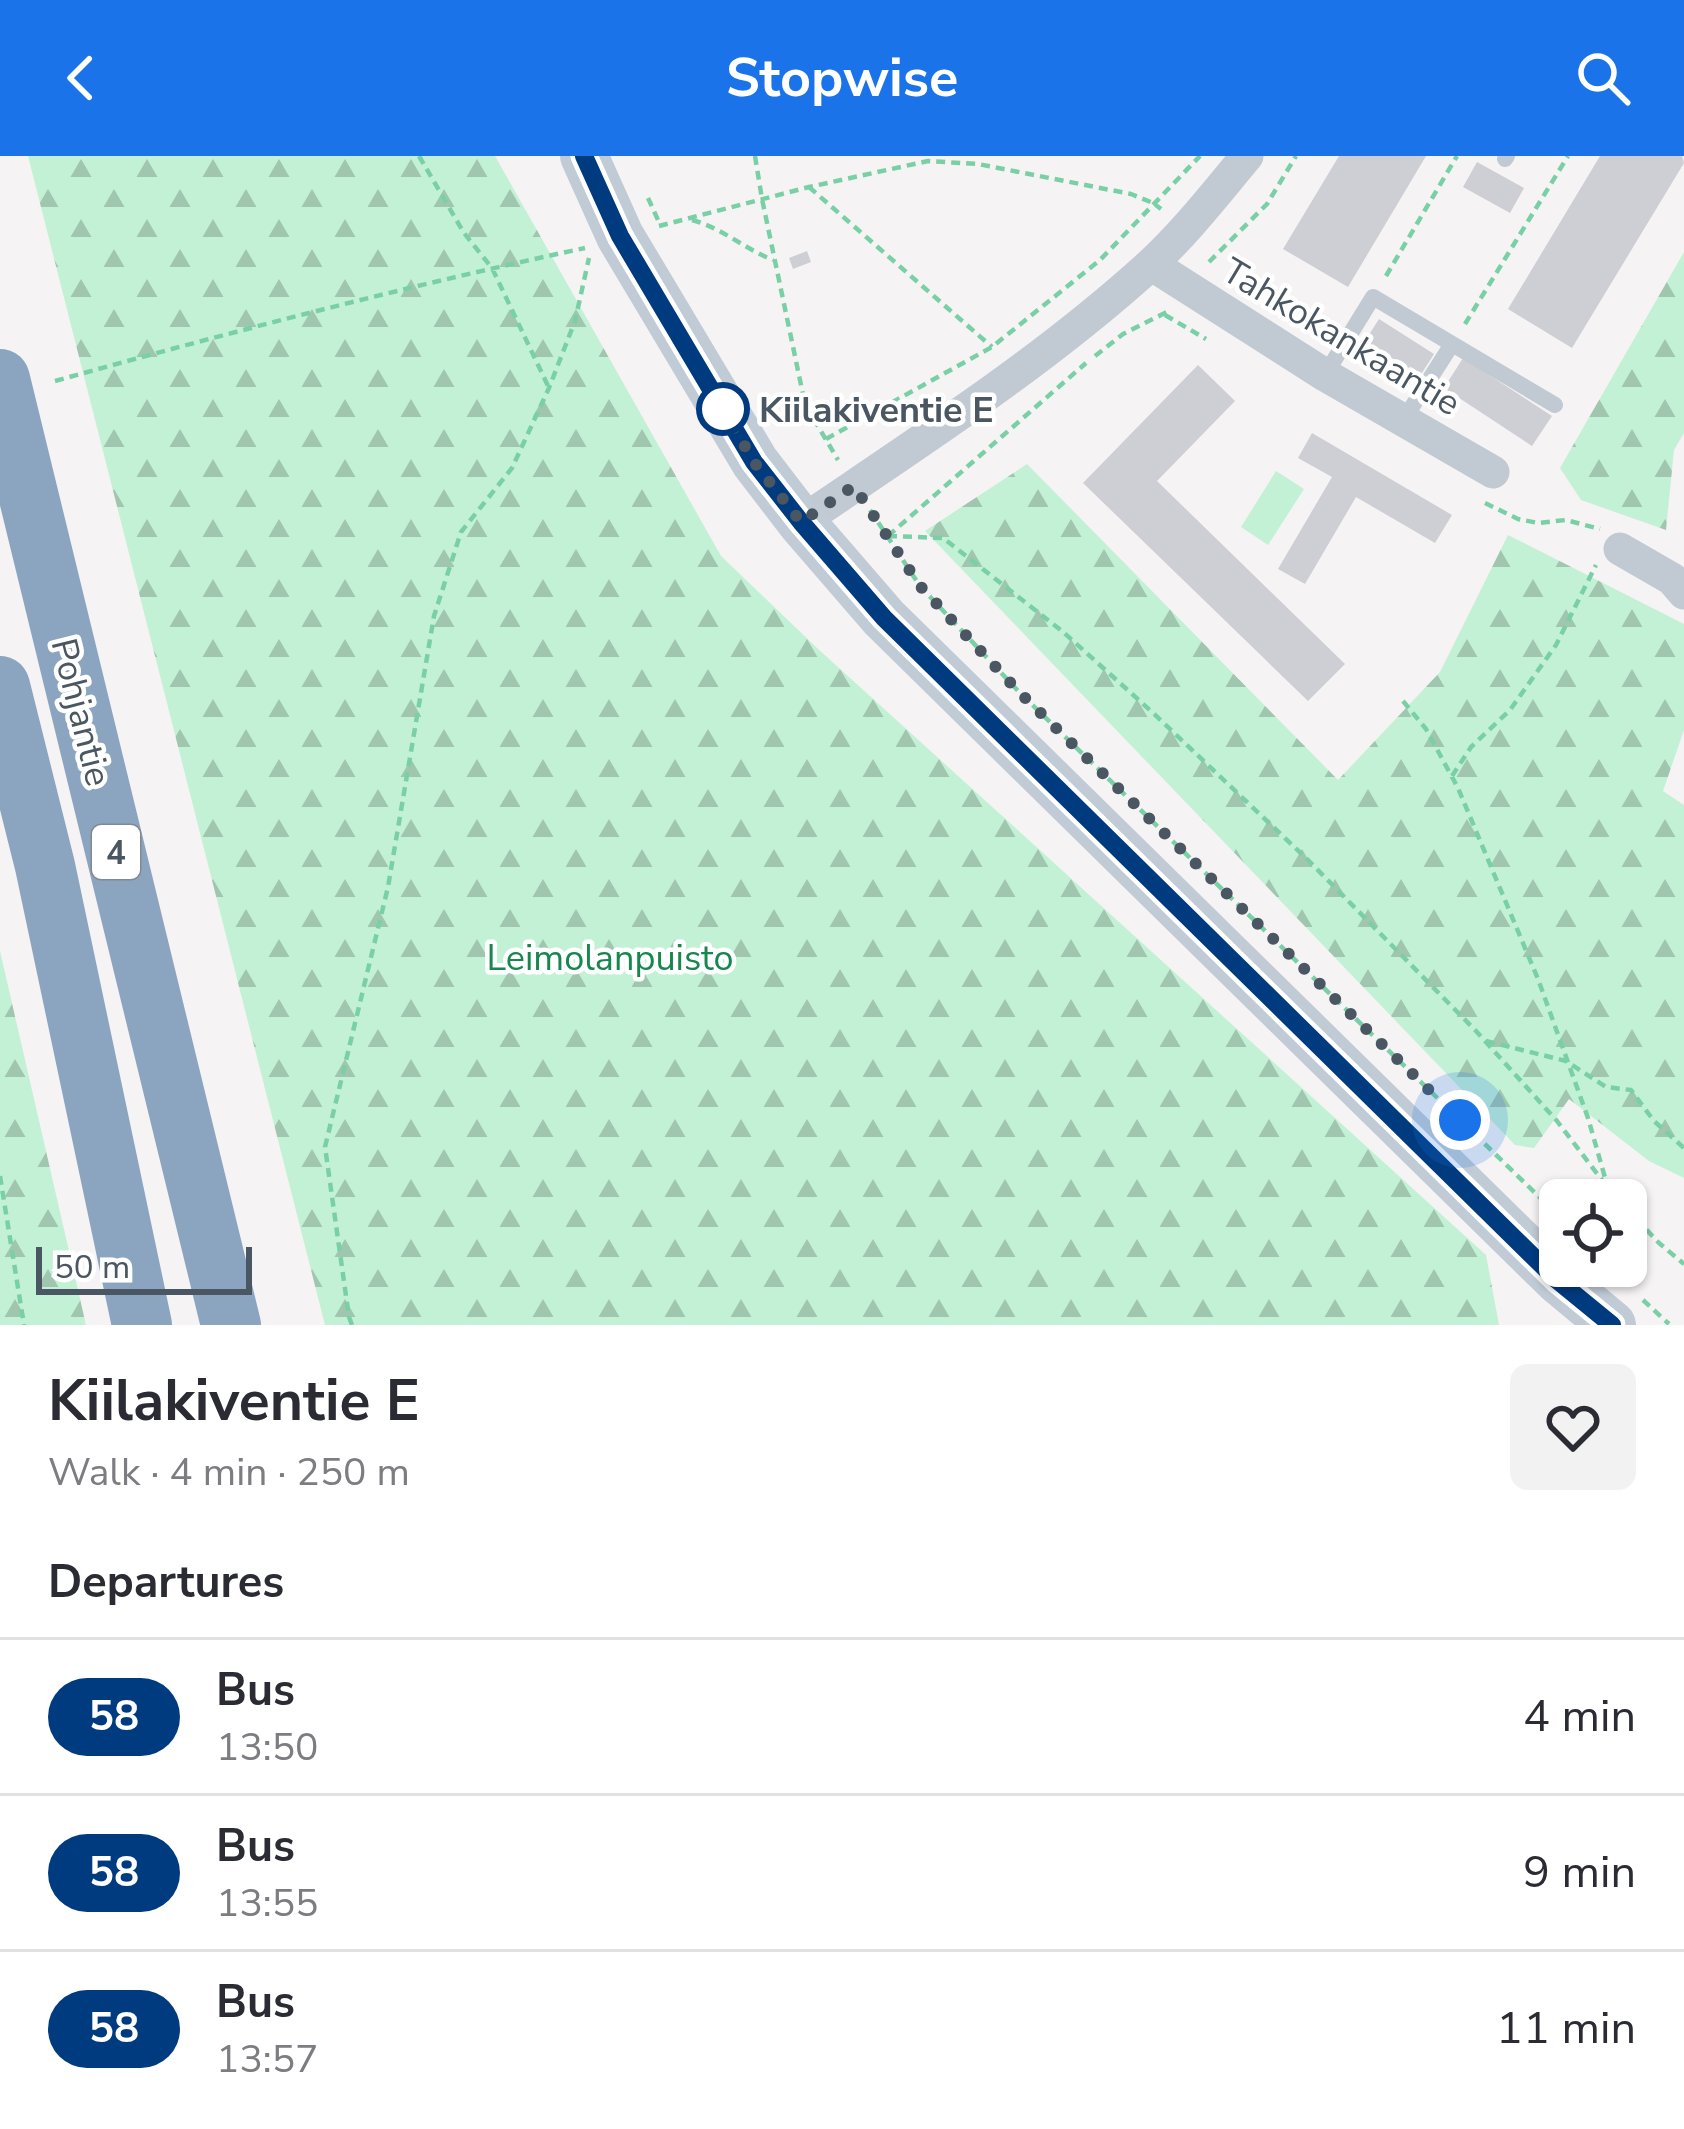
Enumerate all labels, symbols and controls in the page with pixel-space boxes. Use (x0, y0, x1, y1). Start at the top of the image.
text: Stopwise (726, 41, 958, 115)
icon: back (48, 45, 114, 111)
icon: search (1570, 45, 1636, 111)
street label: Tahkokankaantie (1213, 247, 1470, 428)
marker: Kiilakiventie E (698, 384, 748, 434)
place label: Kiilakiventie E (759, 386, 994, 435)
street label: Pohjantie (39, 633, 123, 791)
road number: 4 (92, 825, 140, 879)
park label: Leimolanpuisto (487, 934, 734, 983)
your location (1430, 1090, 1490, 1150)
map controls (1539, 1179, 1647, 1287)
button: locate (1539, 1179, 1647, 1287)
scale bar (36, 1241, 252, 1294)
text: 50 m (54, 1245, 130, 1290)
text: Kiilakiventie E (48, 1362, 420, 1440)
button: heart (1510, 1364, 1636, 1490)
text: Walk · 4 min · 250 m (48, 1446, 410, 1499)
text: Departures (48, 1552, 284, 1613)
text: Bus (216, 1660, 295, 1721)
text: 4 min (1523, 1686, 1636, 1747)
text: 58 (89, 1688, 139, 1745)
text: 13:50 (216, 1721, 319, 1774)
text: Bus (216, 1816, 295, 1877)
text: 9 min (1523, 1842, 1636, 1903)
text: 58 (89, 1844, 139, 1901)
text: 13:55 (216, 1877, 319, 1930)
text: Bus (216, 1972, 295, 2033)
text: 11 min (1496, 1998, 1636, 2059)
text: 58 (89, 2000, 139, 2057)
text: 13:57 (216, 2033, 319, 2086)

